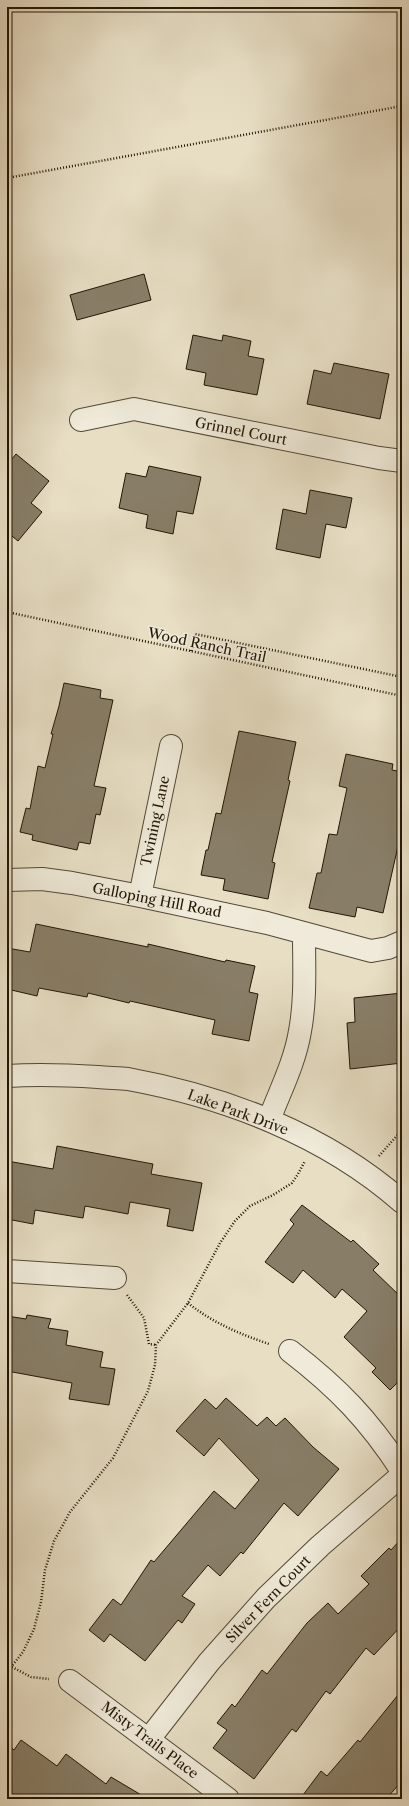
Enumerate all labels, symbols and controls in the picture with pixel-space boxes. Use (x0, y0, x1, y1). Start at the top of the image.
street label: Grinnel Court (193, 413, 289, 449)
street label: Wood Ranch Trail (145, 623, 268, 666)
street label: Twining Lane (137, 774, 173, 868)
street label: Galloping Hill Road (91, 879, 224, 921)
street label: Lake Park Drive (185, 1085, 291, 1139)
street label: Silver Fern Court (222, 1551, 314, 1646)
street label: Misty Trails Place (98, 1698, 202, 1783)

